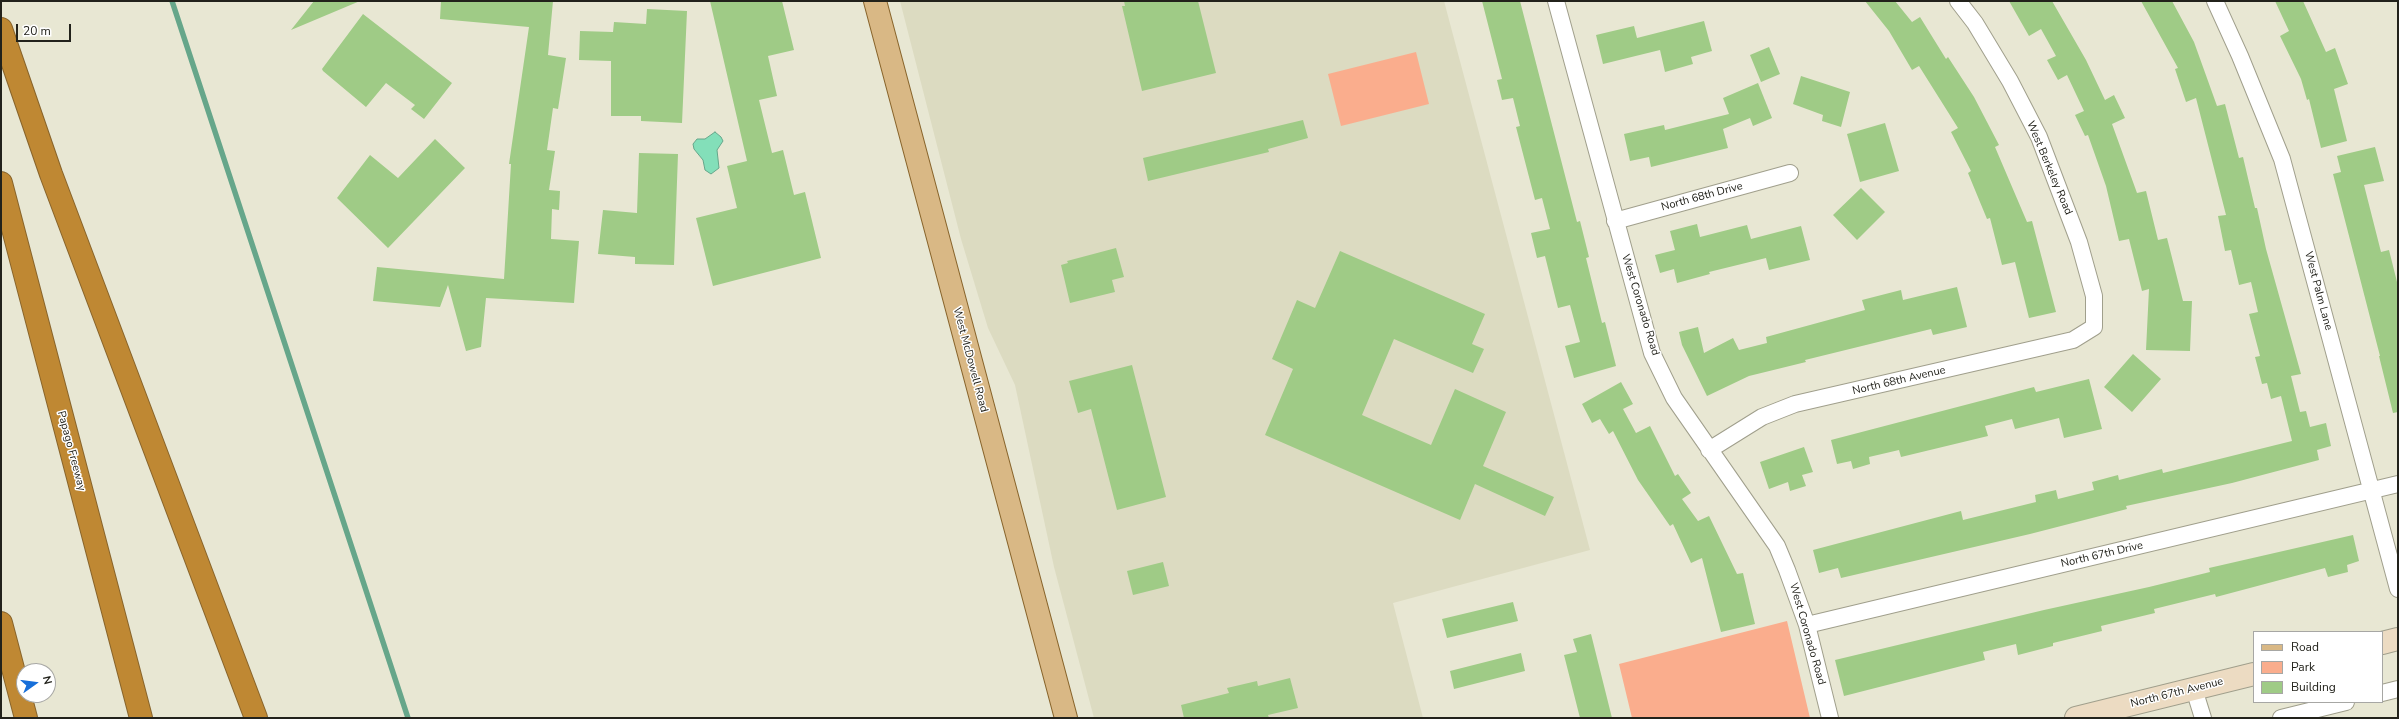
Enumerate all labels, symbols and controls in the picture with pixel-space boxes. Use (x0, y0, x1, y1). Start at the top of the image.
scale bar (18, 16, 73, 42)
text: 20 m (23, 23, 51, 39)
street label: West Berkeley Road (2023, 119, 2075, 217)
street label: North 68th Drive (1660, 180, 1744, 214)
street label: West Palm Lane (2301, 250, 2335, 332)
street label: West Coronado Road (1618, 253, 1662, 357)
street label: West McDowell Road (950, 306, 990, 414)
street label: North 68th Avenue (1851, 364, 1947, 398)
street label: Papago Freeway (54, 410, 88, 492)
street label: North 67th Drive (2060, 539, 2144, 571)
street label: West Coronado Road (1786, 582, 1828, 686)
legend (2253, 631, 2383, 703)
text: Road (2291, 639, 2319, 655)
text: Park (2291, 659, 2315, 675)
north arrow (16, 663, 56, 703)
text: N (39, 674, 55, 686)
street label: North 67th Avenue (2129, 675, 2225, 711)
text: Building (2291, 679, 2336, 695)

